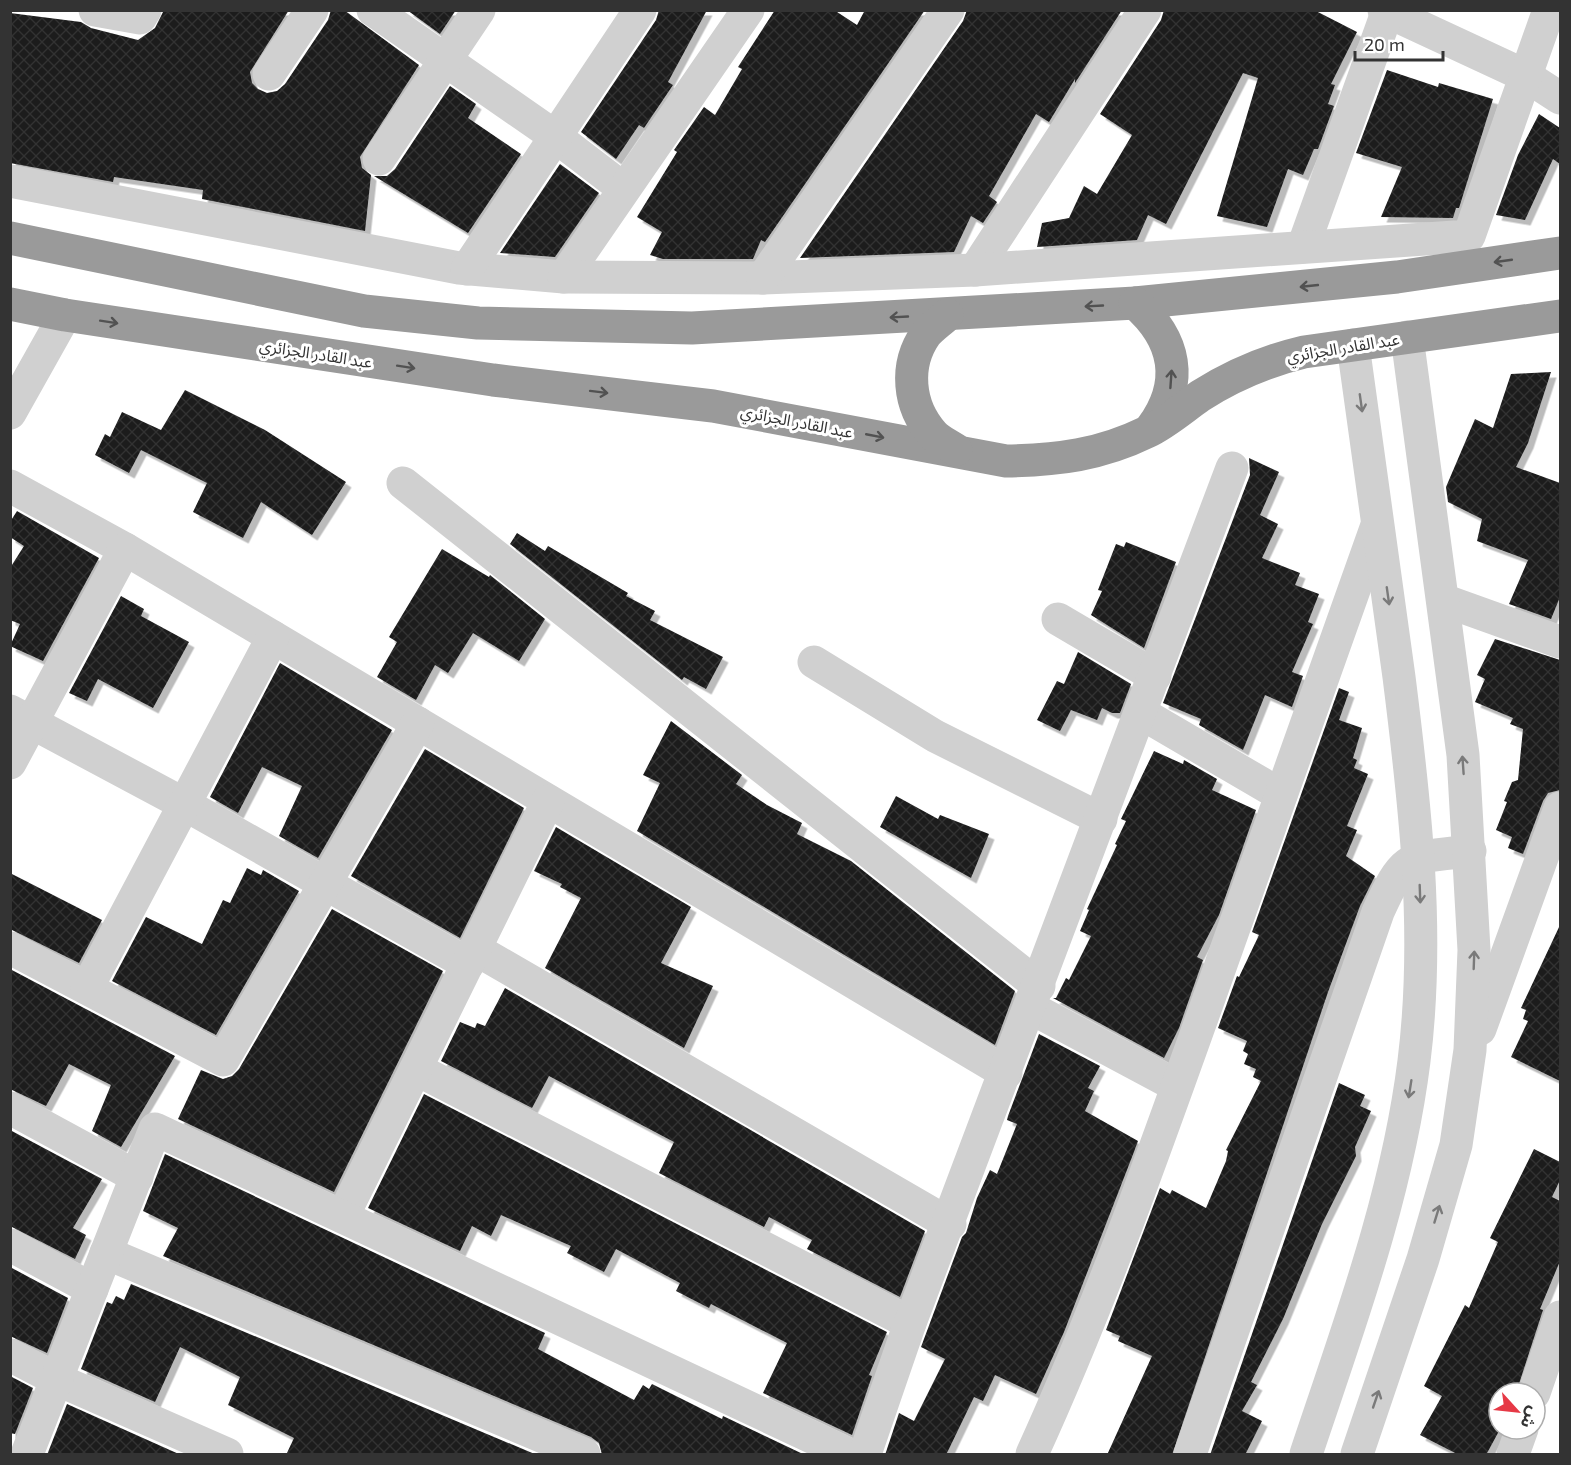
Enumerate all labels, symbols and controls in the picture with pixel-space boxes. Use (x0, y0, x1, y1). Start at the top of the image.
scale bar (1355, 24, 1444, 62)
text: 20 m (1364, 33, 1405, 55)
one-way arrow (1493, 256, 1513, 267)
one-way arrow (1300, 280, 1320, 291)
one-way arrow (1085, 300, 1105, 311)
one-way arrow (890, 312, 910, 323)
one-way arrow (99, 316, 119, 327)
street label: عبد القادر الجزائري (1285, 329, 1401, 369)
street label: عبد القادر الجزائري (258, 335, 374, 375)
one-way arrow (396, 361, 415, 372)
one-way arrow (1166, 369, 1177, 389)
one-way arrow (589, 387, 609, 398)
one-way arrow (1355, 393, 1366, 413)
street label: عبد القادر الجزائري (739, 401, 855, 445)
one-way arrow (864, 431, 884, 442)
one-way arrow (1382, 586, 1393, 606)
one-way arrow (1457, 756, 1468, 776)
one-way arrow (1415, 884, 1426, 904)
one-way arrow (1468, 950, 1479, 970)
one-way arrow (1404, 1078, 1415, 1098)
one-way arrow (1432, 1205, 1443, 1224)
north arrow (1487, 1381, 1547, 1441)
one-way arrow (1371, 1390, 1382, 1409)
text: ش (1516, 1404, 1544, 1432)

